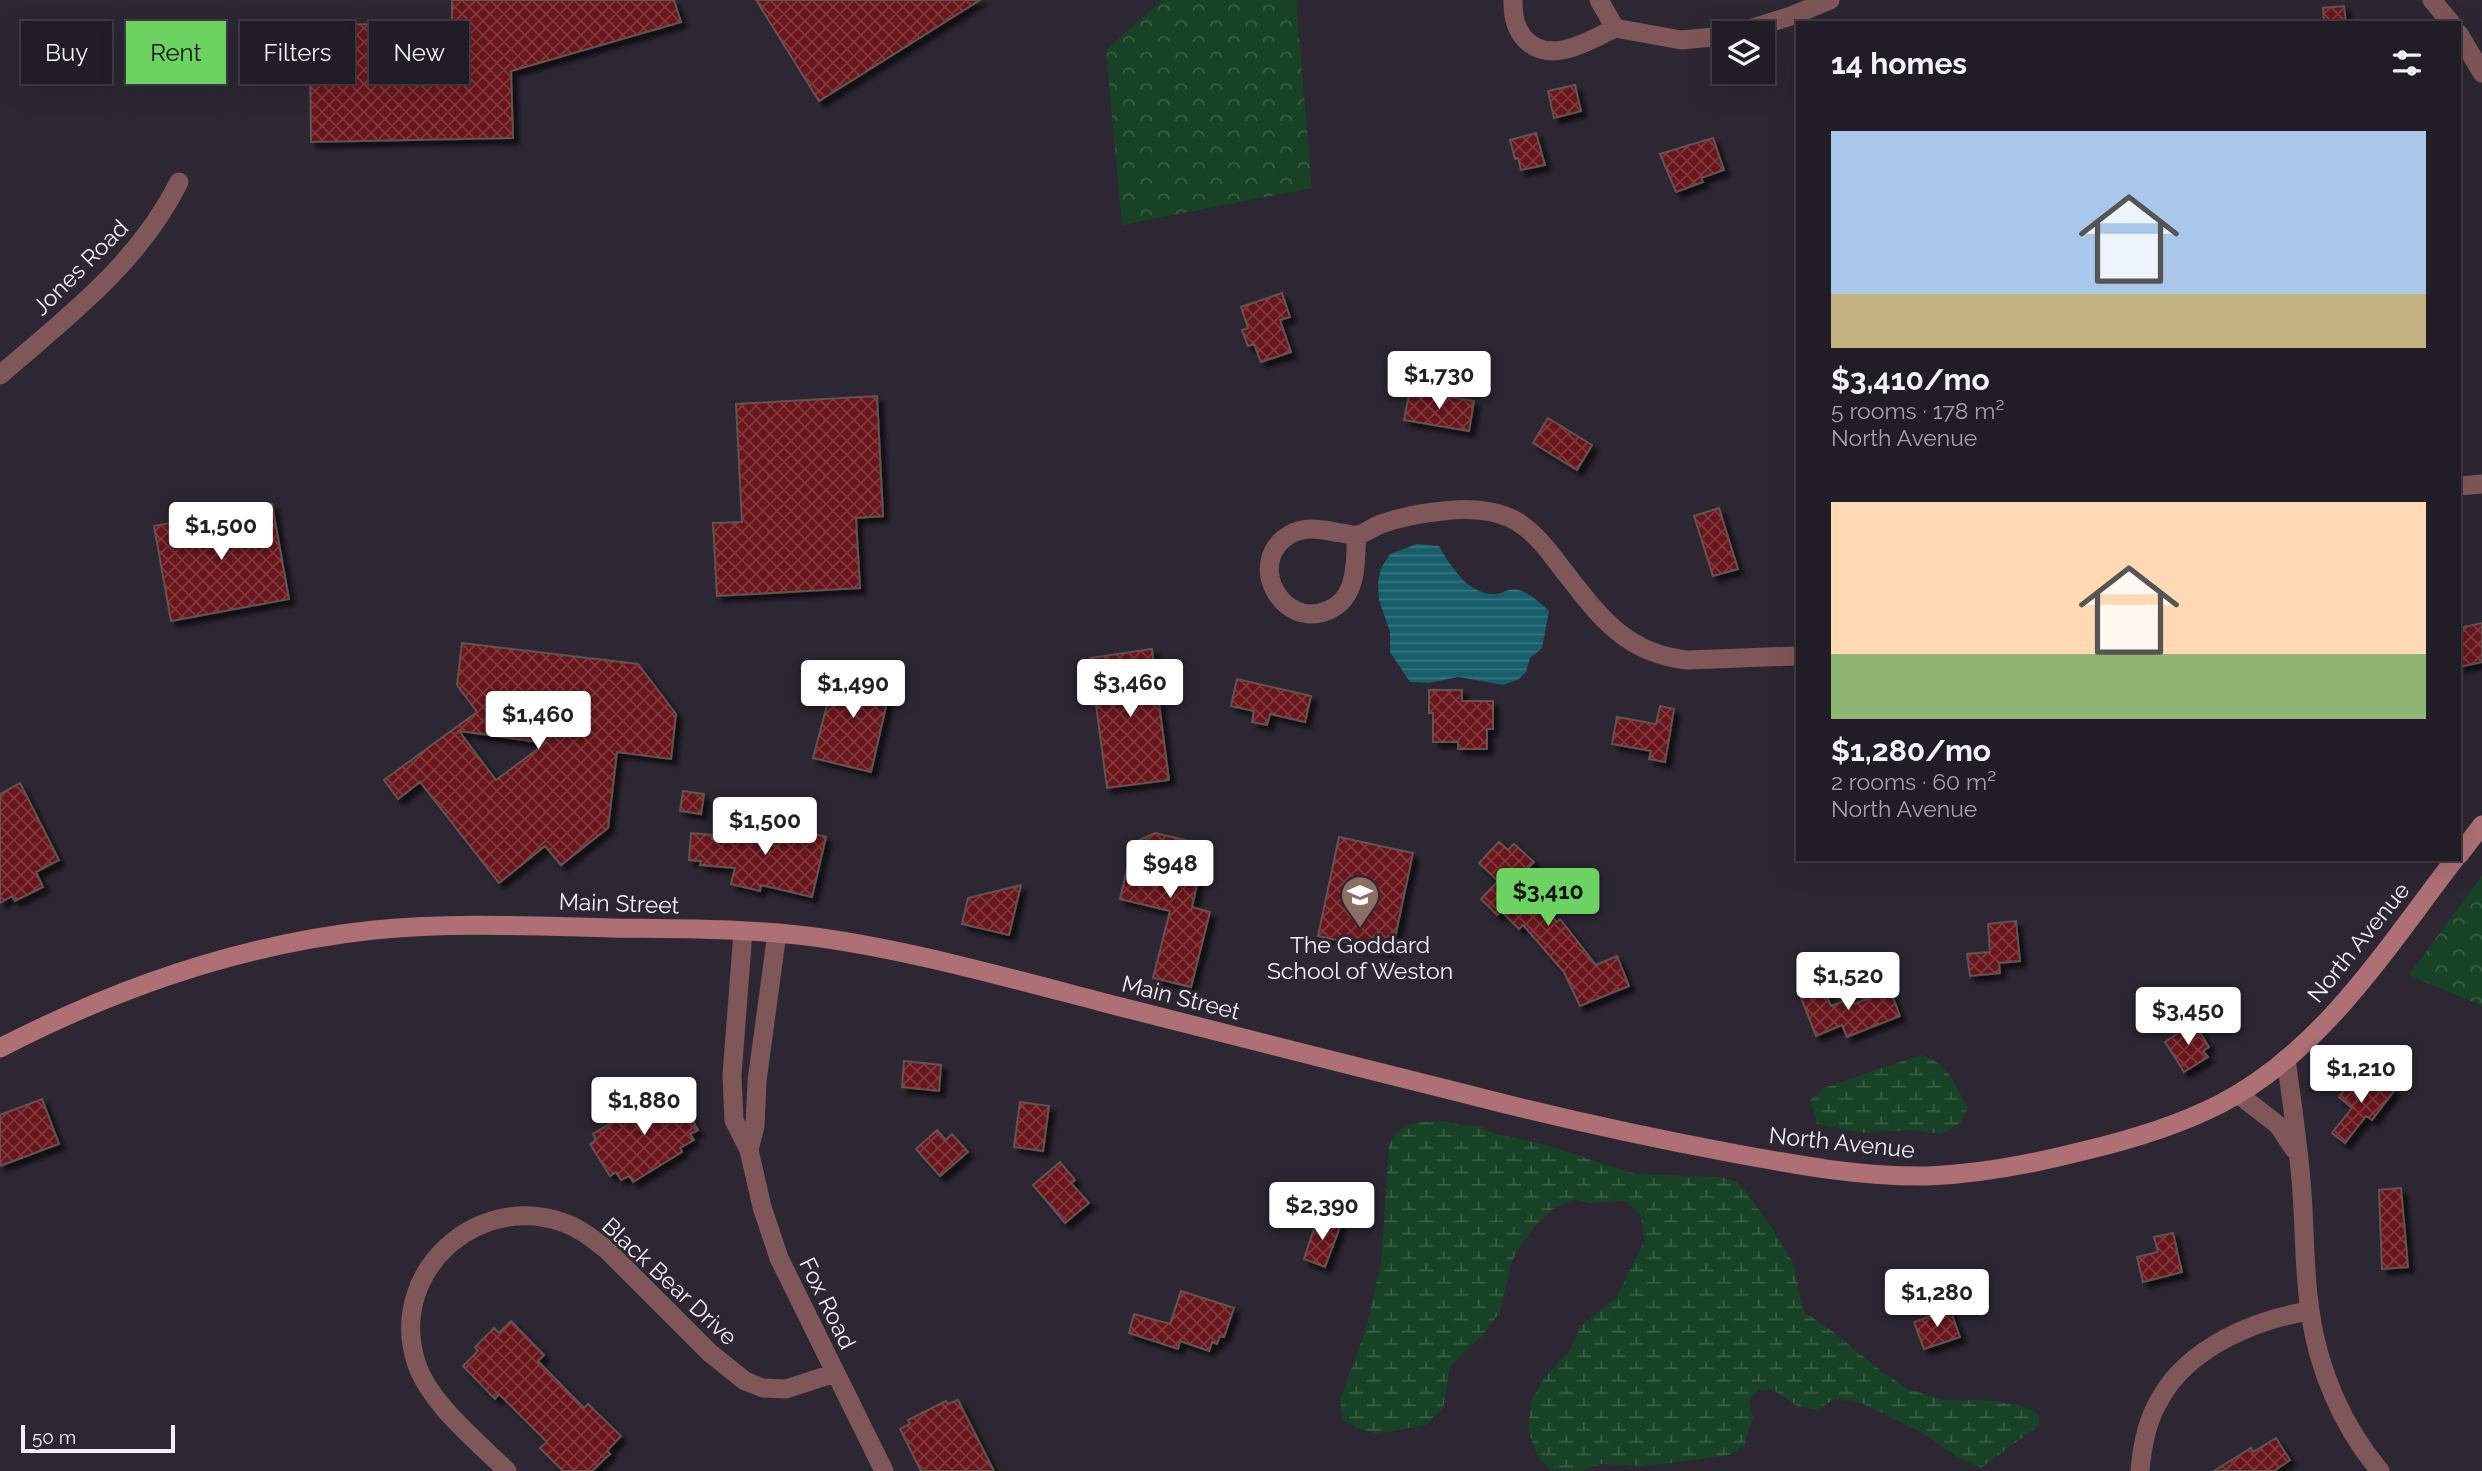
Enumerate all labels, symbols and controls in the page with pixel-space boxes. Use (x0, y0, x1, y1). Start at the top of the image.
chip: Buy (21, 21, 112, 84)
chip: Rent (126, 21, 226, 84)
chip: Filters (240, 21, 355, 84)
chip: New (369, 21, 469, 84)
map controls (1712, 21, 1775, 84)
button: layers (1712, 21, 1775, 84)
icon: filters (2388, 44, 2426, 82)
text: 14 homes (1831, 46, 1967, 81)
icon: home (2066, 176, 2192, 302)
street label: Jones Road (27, 214, 133, 320)
pin: $1,730 (1382, 352, 1496, 411)
text: $1,730 (1404, 360, 1474, 387)
text: $3,410/mo (1831, 362, 1990, 397)
text: 5 rooms · 178 m² (1831, 397, 2004, 424)
text: North Avenue (1831, 424, 1977, 451)
pin: $1,500 (164, 503, 278, 562)
text: $1,500 (185, 511, 257, 538)
icon: home (2066, 547, 2192, 673)
pin: $1,490 (796, 660, 910, 720)
pin: $3,460 (1073, 660, 1187, 719)
text: $3,460 (1093, 668, 1167, 695)
text: $1,490 (817, 669, 889, 696)
pin: $1,460 (481, 692, 595, 751)
text: $1,460 (502, 700, 574, 727)
text: $1,280/mo (1831, 733, 1991, 768)
text: 2 rooms · 60 m² (1831, 768, 1996, 795)
text: North Avenue (1831, 795, 1977, 822)
pin: $1,500 (708, 798, 822, 857)
text: $1,500 (729, 806, 801, 833)
pin: $948 (1129, 841, 1211, 900)
text: $948 (1142, 849, 1198, 876)
pin: $3,410 (1491, 869, 1605, 928)
school or university icon: The Goddard School of Weston (1339, 874, 1381, 929)
text: $3,410 (1512, 877, 1584, 904)
street label: North Avenue (2301, 877, 2415, 1007)
street label: Main Street (558, 887, 680, 919)
place label: The Goddard School of Weston (1267, 931, 1453, 984)
pin: $1,520 (1791, 953, 1905, 1012)
text: $1,520 (1812, 961, 1884, 988)
street label: Main Street (1119, 969, 1243, 1025)
pin: $3,450 (2131, 988, 2245, 1047)
text: $3,450 (2152, 996, 2224, 1023)
pin: $1,210 (2304, 1046, 2418, 1105)
text: $1,210 (2326, 1054, 2396, 1081)
pin: $1,880 (587, 1078, 701, 1137)
text: $1,880 (607, 1086, 681, 1113)
street label: North Avenue (1768, 1121, 1916, 1163)
pin: $2,390 (1265, 1182, 1379, 1242)
text: $2,390 (1285, 1191, 1359, 1218)
street label: Black Bear Drive (597, 1212, 743, 1350)
street label: Fox Road (794, 1253, 862, 1353)
pin: $1,280 (1880, 1270, 1994, 1329)
text: $1,280 (1901, 1278, 1973, 1305)
scale bar (21, 1422, 175, 1454)
text: 50 m (32, 1426, 76, 1448)

